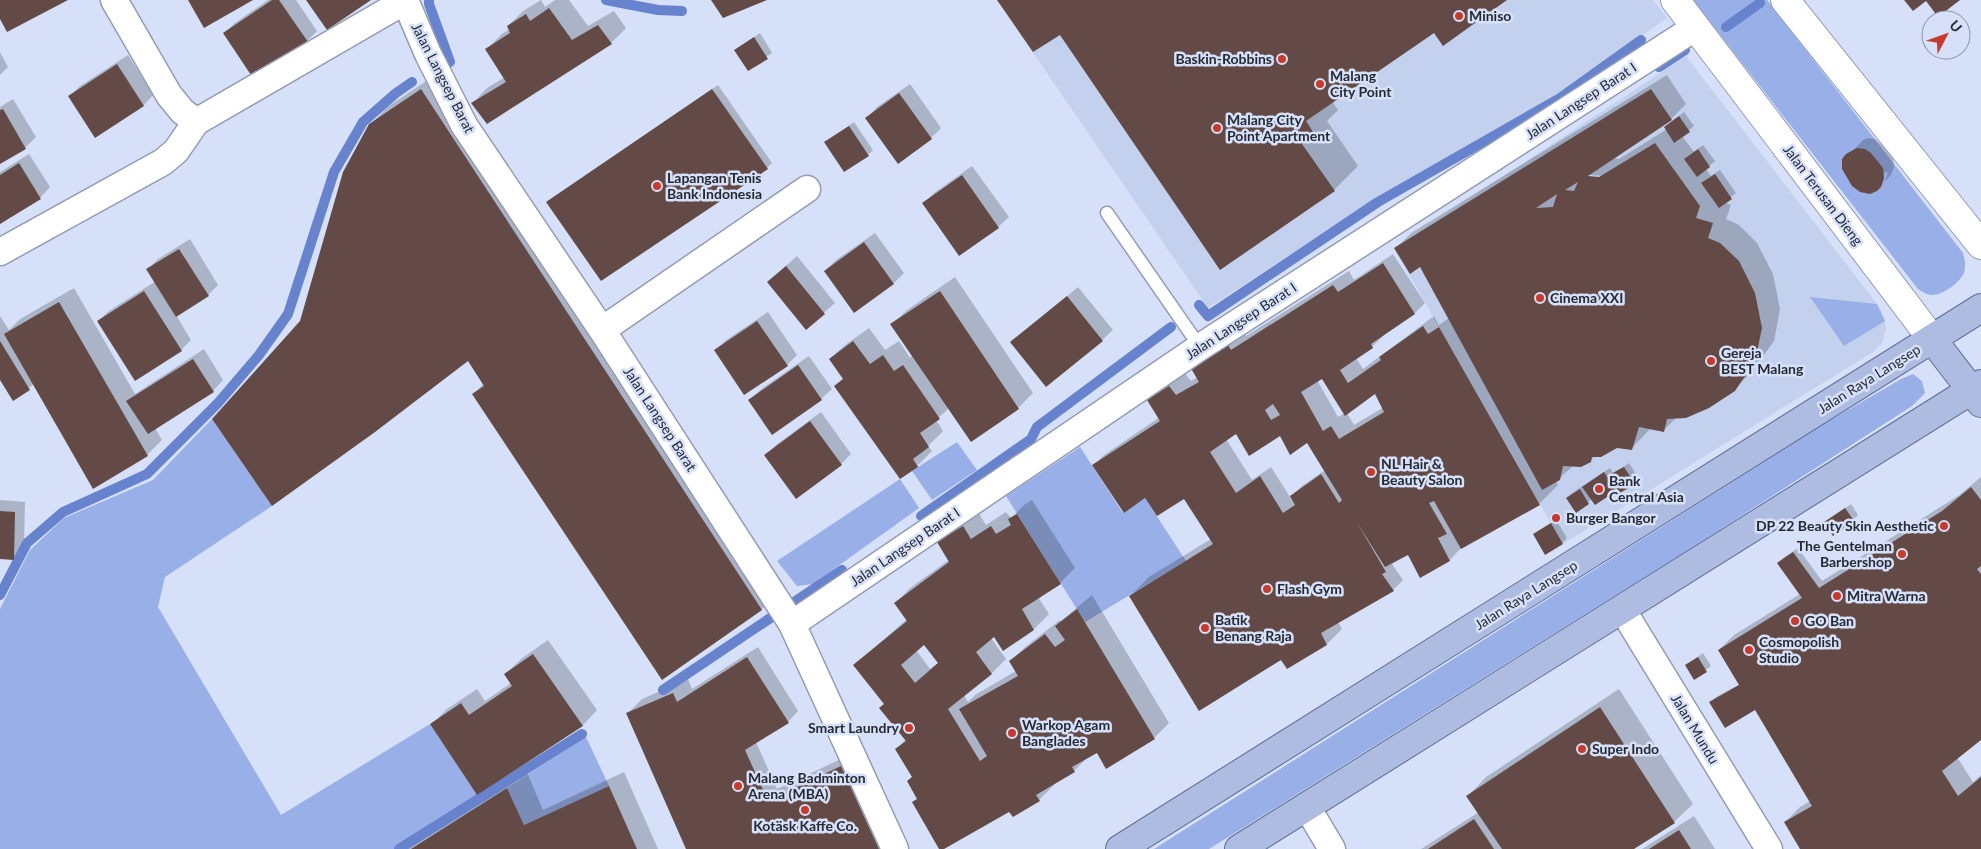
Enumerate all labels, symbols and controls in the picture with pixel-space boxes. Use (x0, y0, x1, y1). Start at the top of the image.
place label: Miniso (1469, 7, 1511, 24)
marker: Miniso (1453, 10, 1465, 22)
north arrow (1921, 10, 1971, 60)
text: U (1946, 17, 1966, 36)
street label: Jalan Langsep Barat (408, 20, 479, 136)
place label: Baskin-Robbins (1175, 50, 1272, 67)
marker: Baskin-Robbins (1276, 53, 1288, 65)
street label: Jalan Langsep Barat I (1522, 58, 1639, 143)
place label: Malang City Point (1330, 67, 1392, 100)
marker: Malang City Point (1314, 78, 1326, 90)
place label: Malang City Point Apartment (1227, 111, 1331, 144)
marker: Malang City Point Apartment (1211, 122, 1223, 134)
street label: Jalan Terusan Dieng (1780, 141, 1867, 248)
place label: Lapangan Tenis Bank Indonesia (667, 169, 762, 202)
marker: Lapangan Tenis Bank Indonesia (651, 180, 663, 192)
street label: Jalan Langsep Barat I (1182, 278, 1299, 363)
place label: Cinema XXI (1550, 289, 1623, 306)
marker: Cinema XXI (1534, 292, 1546, 304)
street label: Jalan Raya Langsep (1814, 340, 1923, 417)
place label: Gereja BEST Malang (1721, 344, 1804, 377)
marker: Gereja BEST Malang (1705, 355, 1717, 367)
street label: Jalan Langsep Barat (620, 363, 701, 474)
place label: NL Hair & Beauty Salon (1381, 455, 1462, 488)
marker: NL Hair & Beauty Salon (1365, 466, 1377, 478)
place label: Bank Central Asia (1609, 472, 1684, 505)
marker: Bank Central Asia (1593, 483, 1605, 495)
street label: Jalan Langsep Barat I (847, 504, 963, 590)
place label: Burger Bangor (1566, 509, 1657, 526)
marker: Burger Bangor (1550, 512, 1562, 524)
place label: DP 22 Beauty Skin Aesthetic (1756, 517, 1934, 534)
marker: DP 22 Beauty Skin Aesthetic (1938, 520, 1950, 532)
place label: The Gentelman Barbershop (1797, 537, 1892, 570)
marker: The Gentelman Barbershop (1896, 548, 1908, 560)
street label: Jalan Raya Langsep (1471, 556, 1580, 633)
place label: Flash Gym (1277, 580, 1342, 597)
marker: Flash Gym (1261, 583, 1273, 595)
place label: Mitra Warna (1847, 587, 1926, 604)
marker: Mitra Warna (1831, 590, 1843, 602)
place label: Batik Benang Raja (1215, 611, 1292, 644)
place label: GO Ban (1805, 612, 1854, 629)
marker: GO Ban (1789, 615, 1801, 627)
marker: Batik Benang Raja (1199, 622, 1211, 634)
place label: Cosmopolish Studio (1759, 633, 1839, 666)
marker: Cosmopolish Studio (1743, 644, 1755, 656)
street label: Jalan Mundu (1668, 691, 1723, 767)
place label: Warkop Agam Banglades (1022, 716, 1110, 749)
place label: Smart Laundry (808, 719, 900, 736)
marker: Smart Laundry (903, 722, 915, 734)
marker: Warkop Agam Banglades (1006, 727, 1018, 739)
place label: Super Indo (1592, 740, 1659, 757)
marker: Super Indo (1576, 743, 1588, 755)
place label: Malang Badminton Arena (MBA) (747, 769, 866, 802)
marker: Malang Badminton Arena (MBA) (732, 780, 744, 792)
marker: Kotäsk Kaffe Co. (799, 804, 811, 816)
place label: Kotäsk Kaffe Co. (753, 817, 857, 834)

